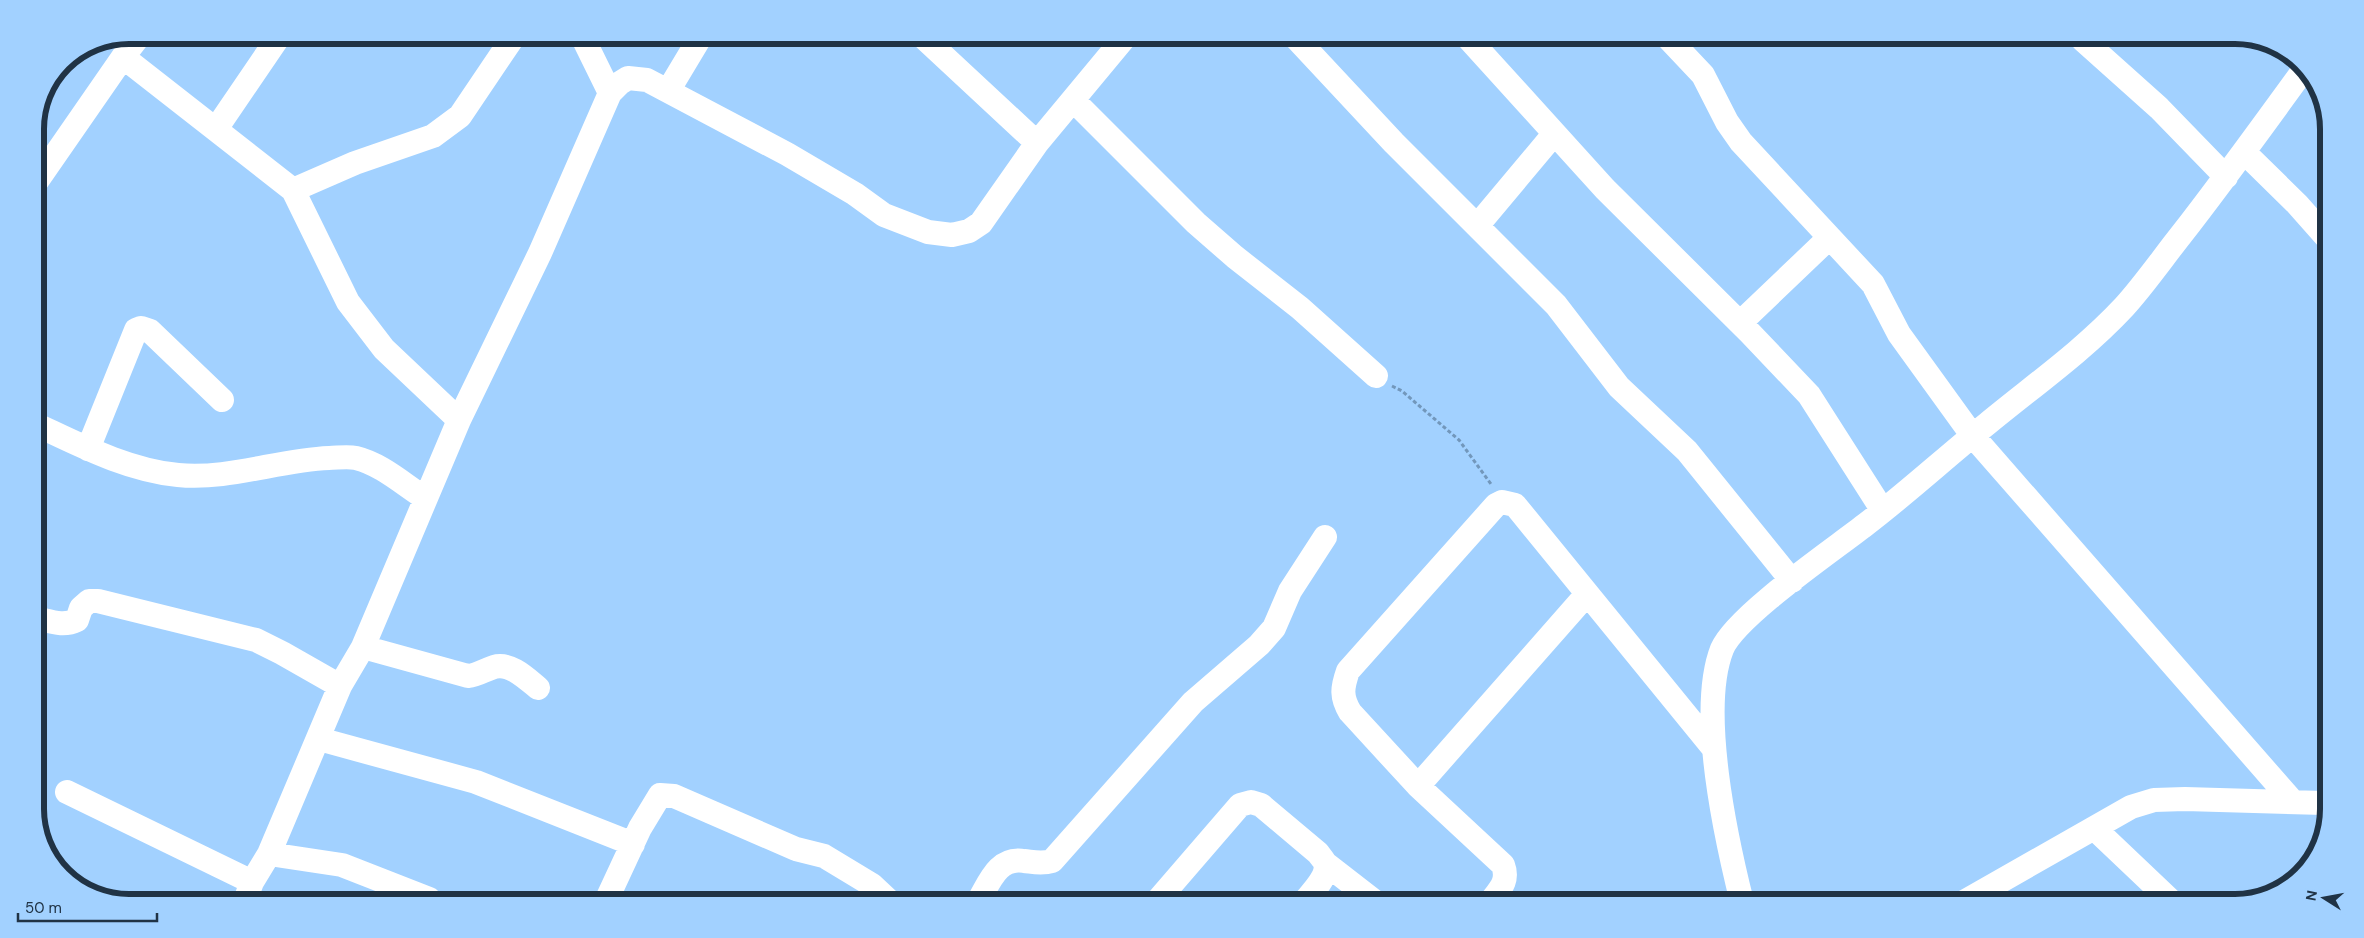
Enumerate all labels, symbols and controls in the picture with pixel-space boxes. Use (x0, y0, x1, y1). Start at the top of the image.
north arrow (2299, 873, 2349, 923)
text: N (2301, 889, 2321, 902)
scale bar (18, 890, 156, 922)
text: 50 m (25, 898, 62, 918)

